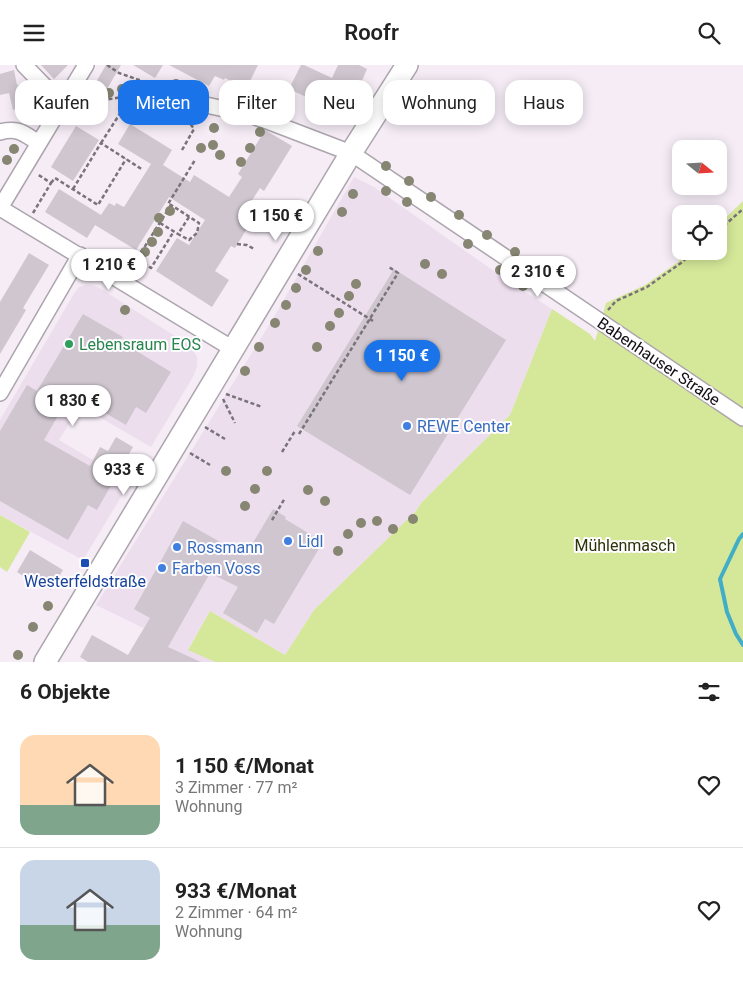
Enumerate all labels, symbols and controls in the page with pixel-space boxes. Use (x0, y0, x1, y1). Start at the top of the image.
icon: menu (20, 19, 48, 47)
icon: search (695, 19, 723, 47)
text: Roofr (344, 20, 399, 45)
chip: Kaufen (15, 80, 108, 125)
chip: Mieten (118, 80, 209, 125)
chip: Filter (219, 80, 295, 125)
chip: Neu (305, 80, 373, 125)
chip: Wohnung (383, 80, 495, 125)
chip: Haus (505, 80, 583, 125)
north arrow (672, 140, 728, 195)
map controls (672, 140, 727, 260)
pin: 1 150 € (230, 199, 322, 242)
button: locate (672, 205, 727, 260)
text: 1 150 € (249, 206, 303, 225)
pin: 1 210 € (63, 249, 155, 291)
text: 1 210 € (82, 255, 136, 274)
pin: 2 310 € (492, 255, 584, 298)
text: 2 310 € (511, 262, 565, 281)
street label: Babenhauser Straße (594, 313, 724, 410)
place label: Lebensraum EOS (79, 335, 201, 354)
marker: Lebensraum EOS (63, 338, 75, 350)
pin: 1 150 € (356, 339, 448, 382)
text: 1 150 € (375, 346, 429, 365)
pin: 1 830 € (27, 385, 119, 427)
text: 1 830 € (46, 391, 100, 410)
place label: REWE Center (417, 417, 511, 436)
marker: REWE Center (401, 420, 413, 432)
pin: 933 € (89, 453, 159, 496)
text: 933 € (104, 460, 144, 479)
place label: Lidl (298, 532, 323, 551)
marker: Lidl (282, 535, 294, 547)
park label: Mühlenmasch (575, 536, 676, 555)
place label: Rossmann (187, 538, 263, 557)
marker: Rossmann (171, 541, 183, 553)
marker: Westerfeldstraße (79, 557, 91, 569)
place label: Farben Voss (172, 559, 260, 578)
marker: Farben Voss (156, 562, 168, 574)
place label: Westerfeldstraße (24, 572, 146, 591)
icon: filters (695, 678, 723, 706)
text: 6 Objekte (20, 680, 110, 704)
text: 1 150 €/Monat (175, 754, 314, 778)
icon: home (60, 755, 120, 815)
icon: heart (695, 771, 723, 799)
text: 3 Zimmer · 77 m² (175, 778, 297, 797)
text: Wohnung (175, 797, 242, 816)
text: 933 €/Monat (175, 879, 297, 903)
icon: home (60, 880, 120, 940)
icon: heart (695, 896, 723, 924)
text: 2 Zimmer · 64 m² (175, 903, 297, 922)
text: Wohnung (175, 922, 242, 941)

